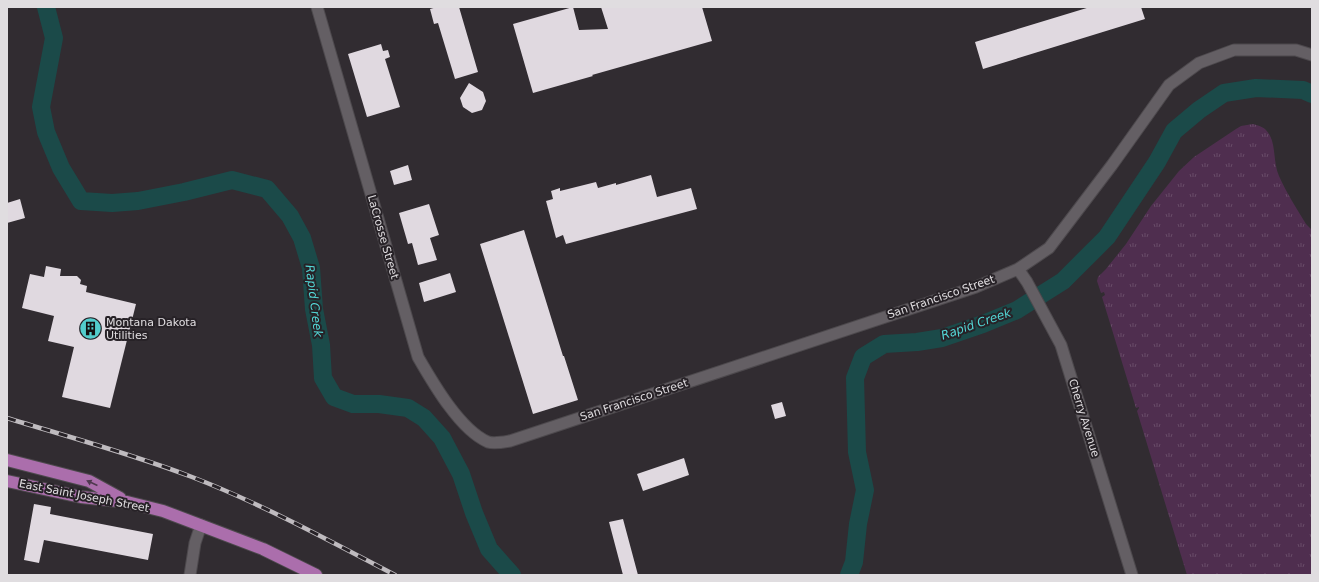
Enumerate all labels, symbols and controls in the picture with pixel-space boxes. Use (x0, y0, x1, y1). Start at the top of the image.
street label: LaCrosse Street (365, 194, 401, 281)
water label: Rapid Creek (303, 264, 326, 339)
street label: San Francisco Street (886, 272, 997, 321)
water label: Rapid Creek (939, 305, 1014, 343)
building icon: Montana Dakota Utilities (77, 315, 103, 341)
place label: Montana Dakota Utilities (106, 316, 196, 342)
street label: San Francisco Street (578, 376, 690, 424)
street label: Cherry Avenue (1066, 377, 1102, 459)
street label: East Saint Joseph Street (18, 477, 151, 515)
one-way arrow (87, 480, 98, 486)

